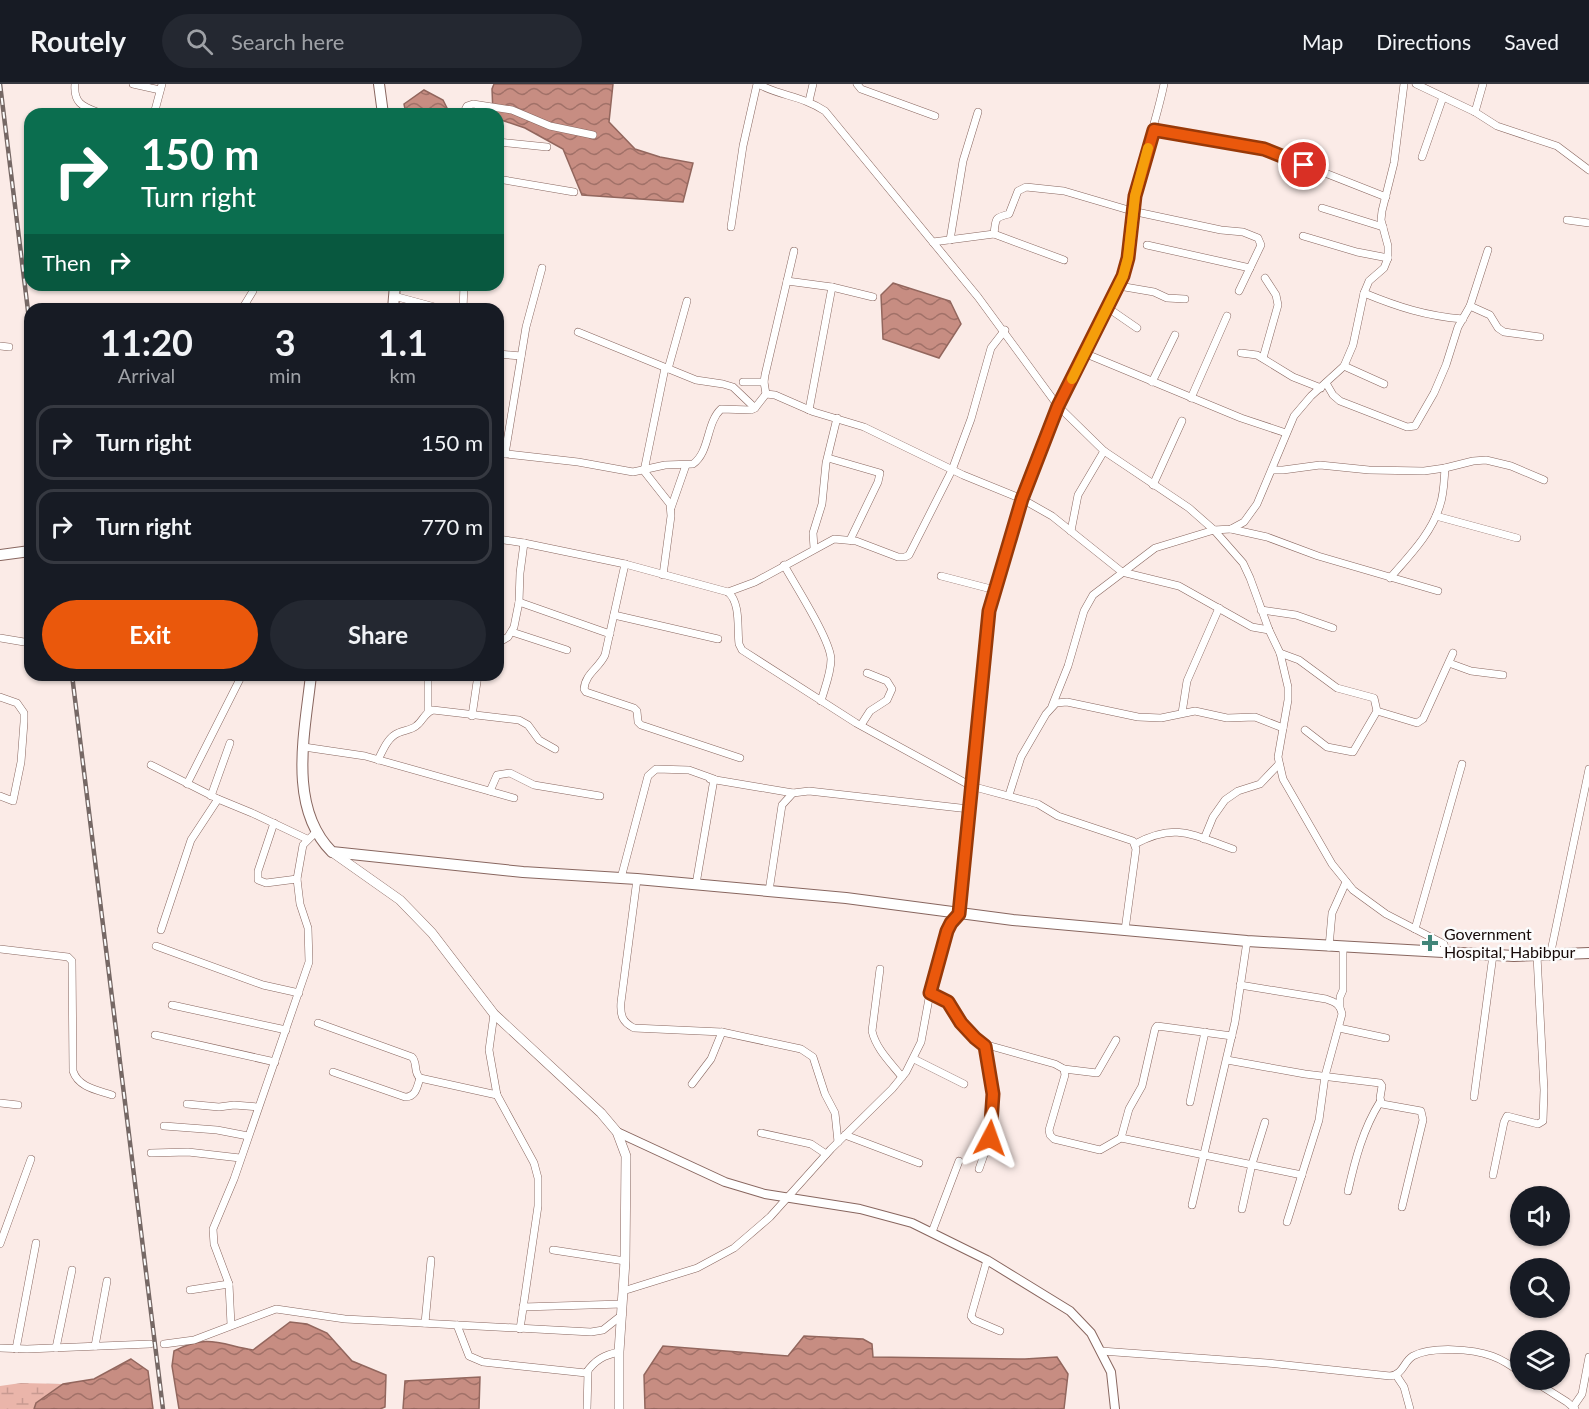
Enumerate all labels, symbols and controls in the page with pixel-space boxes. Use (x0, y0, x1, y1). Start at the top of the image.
search box (162, 14, 582, 68)
text: Routely (30, 24, 126, 58)
icon: search (183, 25, 216, 58)
text: Search here (231, 28, 344, 55)
text: Map (1302, 29, 1343, 54)
text: Directions (1376, 29, 1471, 54)
text: Saved (1504, 29, 1559, 54)
text: 150 m (141, 129, 259, 179)
icon: right (42, 132, 120, 210)
pin (1278, 139, 1329, 190)
icon: arrive (1287, 148, 1320, 181)
text: Turn right (141, 180, 256, 213)
icon: right (103, 246, 136, 279)
text: Then (42, 249, 91, 276)
text: 11:20 (100, 320, 193, 364)
text: 3 (275, 320, 296, 364)
text: 1.1 (378, 320, 428, 364)
text: Arrival (118, 363, 175, 387)
text: min (269, 363, 301, 387)
text: km (389, 363, 416, 387)
icon: right (45, 426, 78, 459)
text: Turn right (96, 429, 191, 456)
text: 150 m (421, 429, 483, 456)
icon: right (45, 510, 78, 543)
text: Turn right (96, 513, 191, 540)
text: 770 m (421, 513, 483, 540)
button: Exit (42, 600, 258, 669)
button: Share (270, 600, 486, 669)
place label: Government Hospital, Habibpur (1444, 924, 1576, 961)
marker: Government Hospital, Habibpur (1421, 934, 1439, 952)
position arrow (958, 1106, 1022, 1170)
map controls (1510, 1186, 1570, 1390)
button: sound (1510, 1186, 1570, 1246)
button: search (1510, 1258, 1570, 1318)
button: layers (1510, 1330, 1570, 1390)

